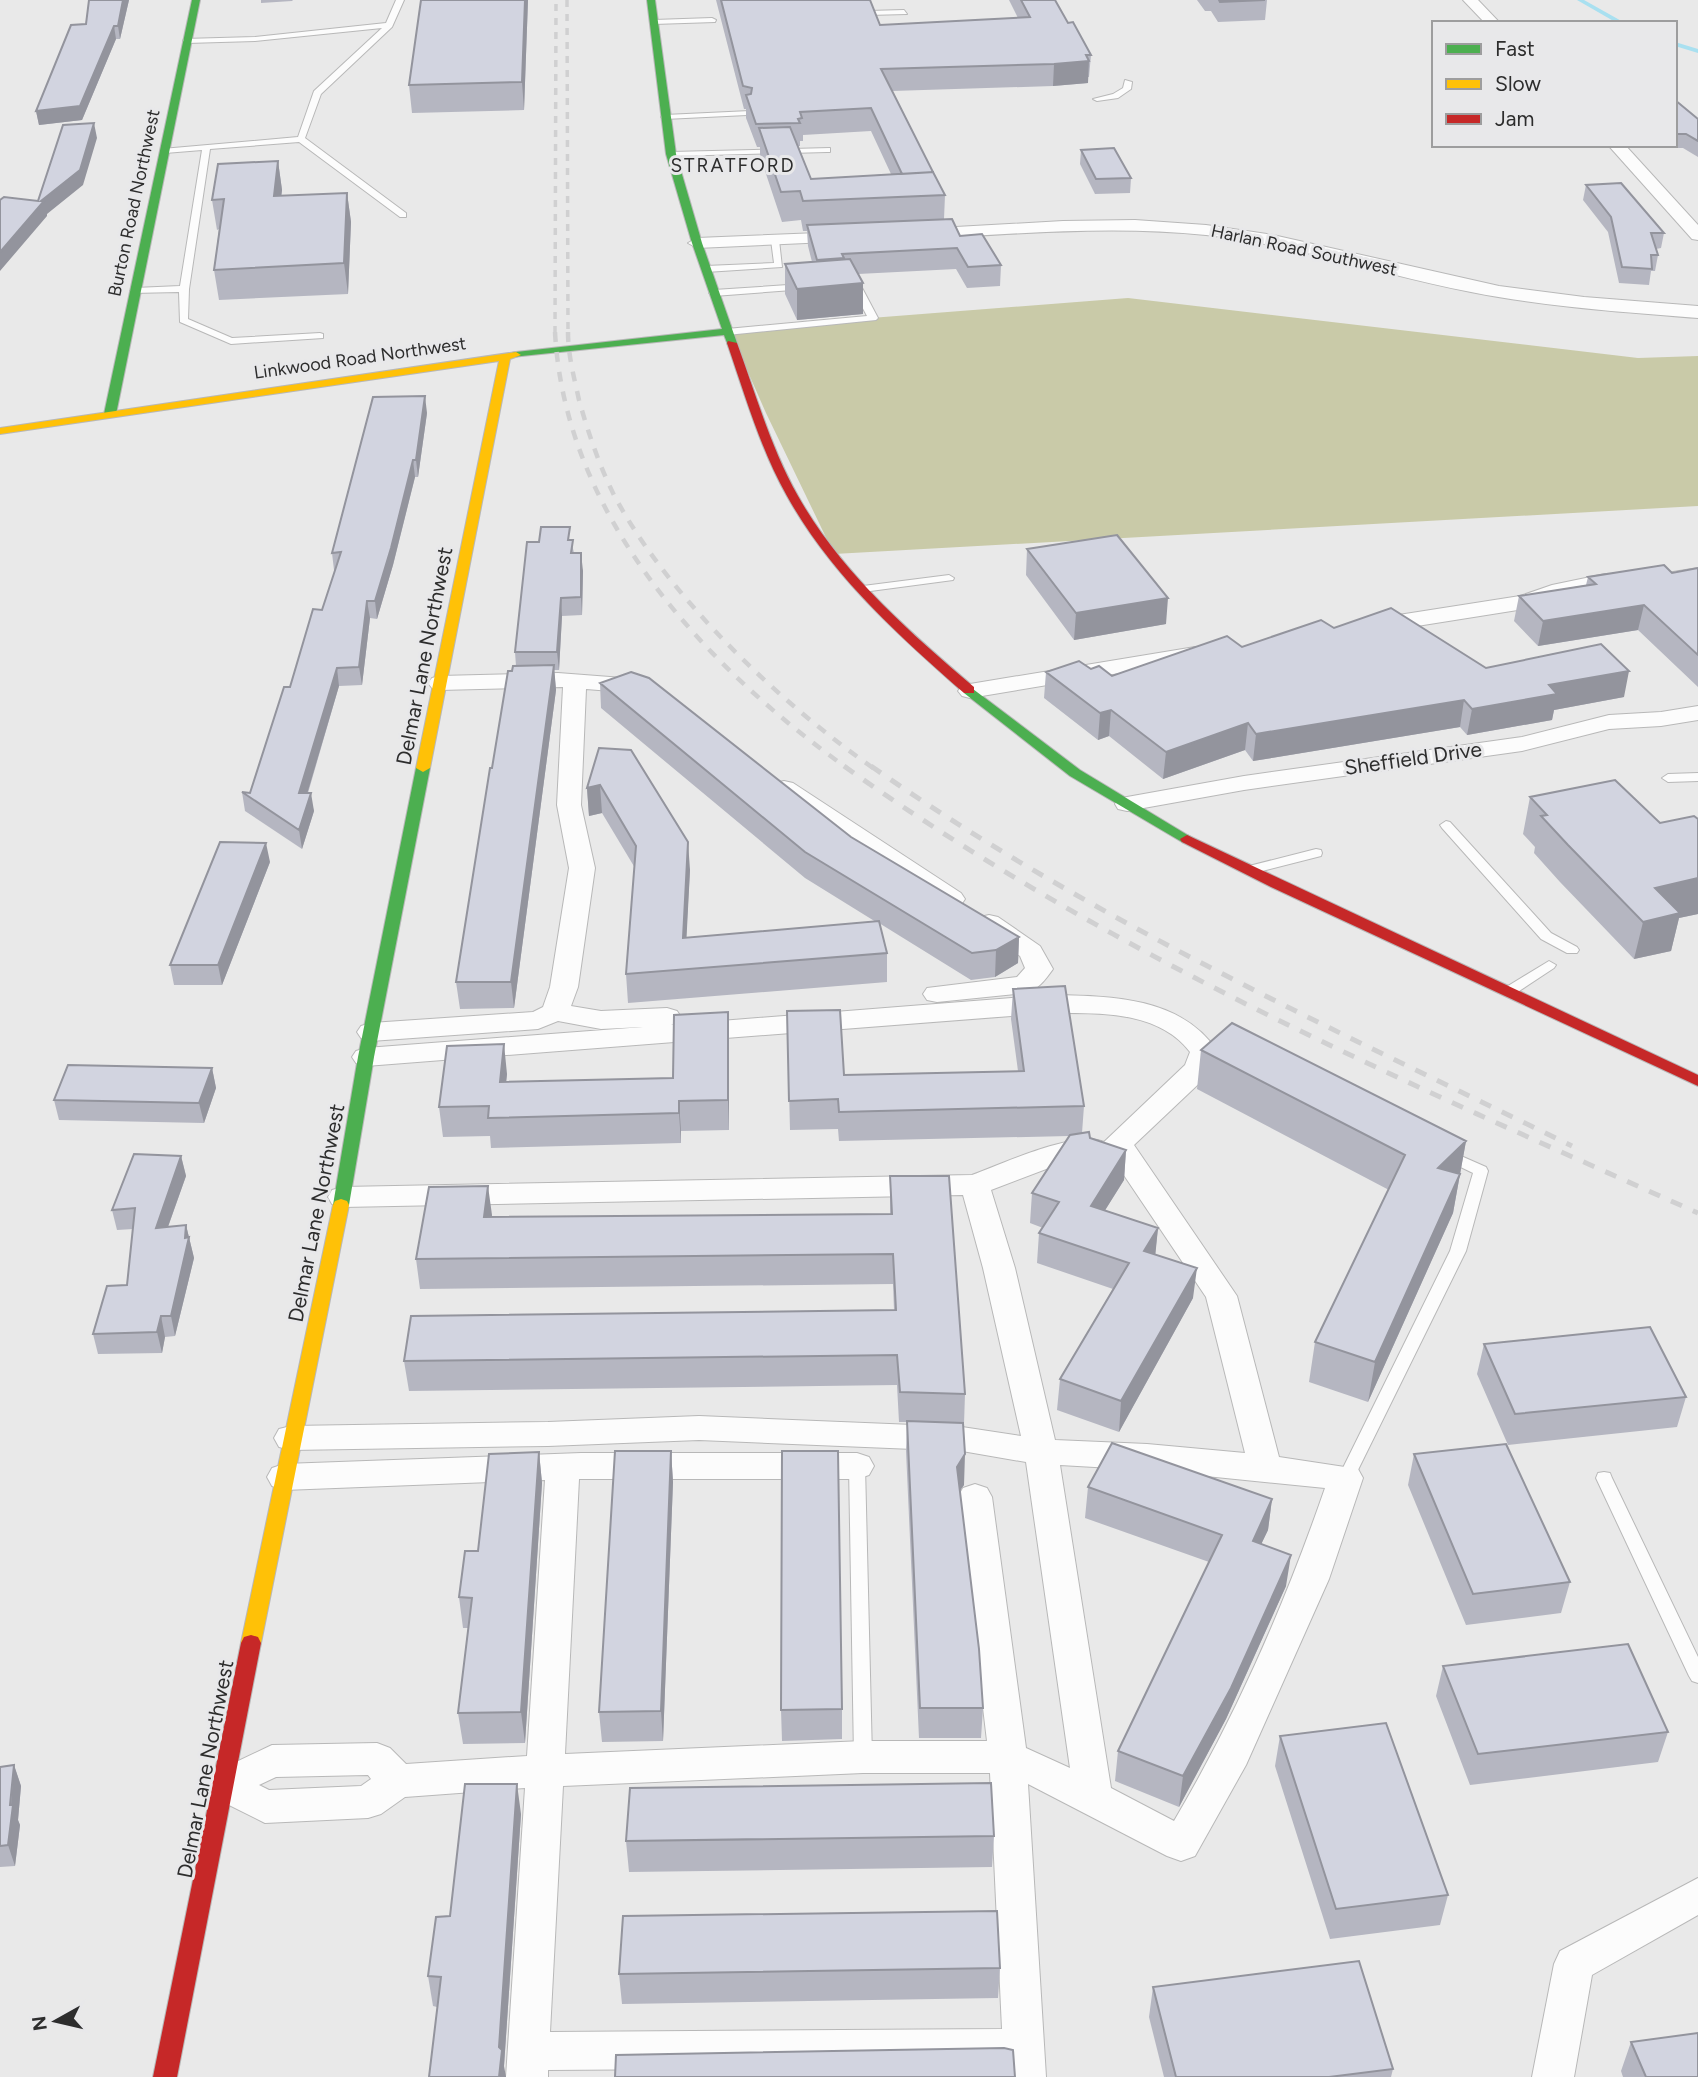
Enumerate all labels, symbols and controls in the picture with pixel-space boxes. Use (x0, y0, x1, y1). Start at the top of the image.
legend (1432, 21, 1677, 147)
text: Fast (1495, 36, 1535, 61)
text: Slow (1495, 71, 1541, 96)
text: Jam (1495, 106, 1534, 131)
street label: Burton Road Northwest (103, 107, 165, 299)
district label: STRATFORD (670, 154, 796, 177)
street label: Harlan Road Southwest (1209, 220, 1399, 280)
street label: Linkwood Road Northwest (252, 332, 468, 384)
street label: Delmar Lane Northwest (391, 545, 457, 767)
street label: Sheffield Drive (1343, 736, 1483, 780)
street label: Delmar Lane Northwest (283, 1102, 349, 1324)
street label: Delmar Lane Northwest (172, 1658, 238, 1880)
north arrow (21, 1986, 91, 2056)
text: N (27, 2014, 52, 2032)

